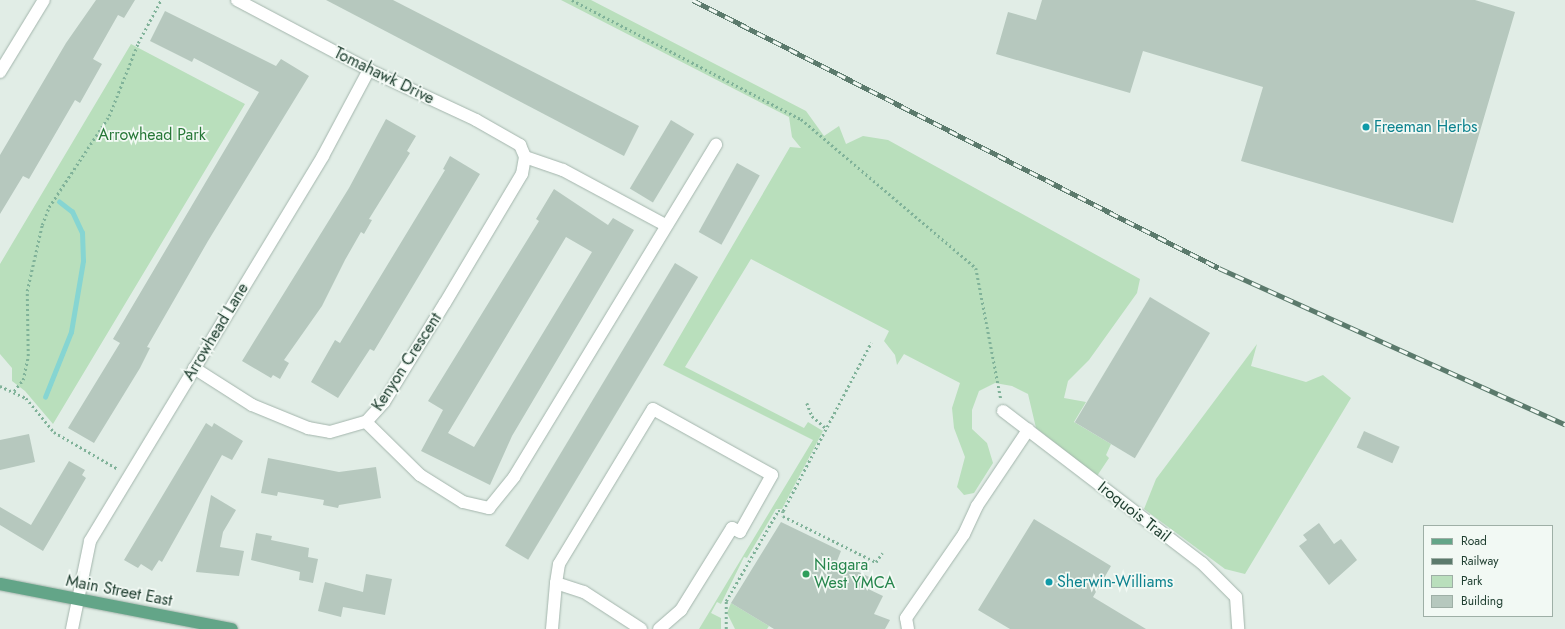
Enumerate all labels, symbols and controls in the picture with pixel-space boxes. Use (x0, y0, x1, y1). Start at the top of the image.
street label: Tomahawk Drive (331, 43, 437, 109)
place label: Freeman Herbs (1374, 117, 1478, 137)
marker: Freeman Herbs (1361, 122, 1371, 132)
park label: Arrowhead Park (98, 125, 206, 145)
street label: Arrowhead Lane (179, 280, 253, 384)
street label: Kenyon Crescent (368, 309, 446, 415)
street label: Iroquois Trail (1094, 478, 1174, 546)
legend (1423, 525, 1553, 617)
text: Road (1461, 532, 1487, 550)
text: Railway (1461, 552, 1499, 570)
place label: Niagara West YMCA (814, 555, 895, 593)
marker: Niagara West YMCA (801, 569, 811, 579)
street label: Main Street East (64, 571, 174, 611)
place label: Sherwin-Williams (1057, 572, 1173, 592)
text: Park (1461, 572, 1482, 590)
marker: Sherwin-Williams (1044, 577, 1054, 587)
text: Building (1461, 592, 1503, 610)

